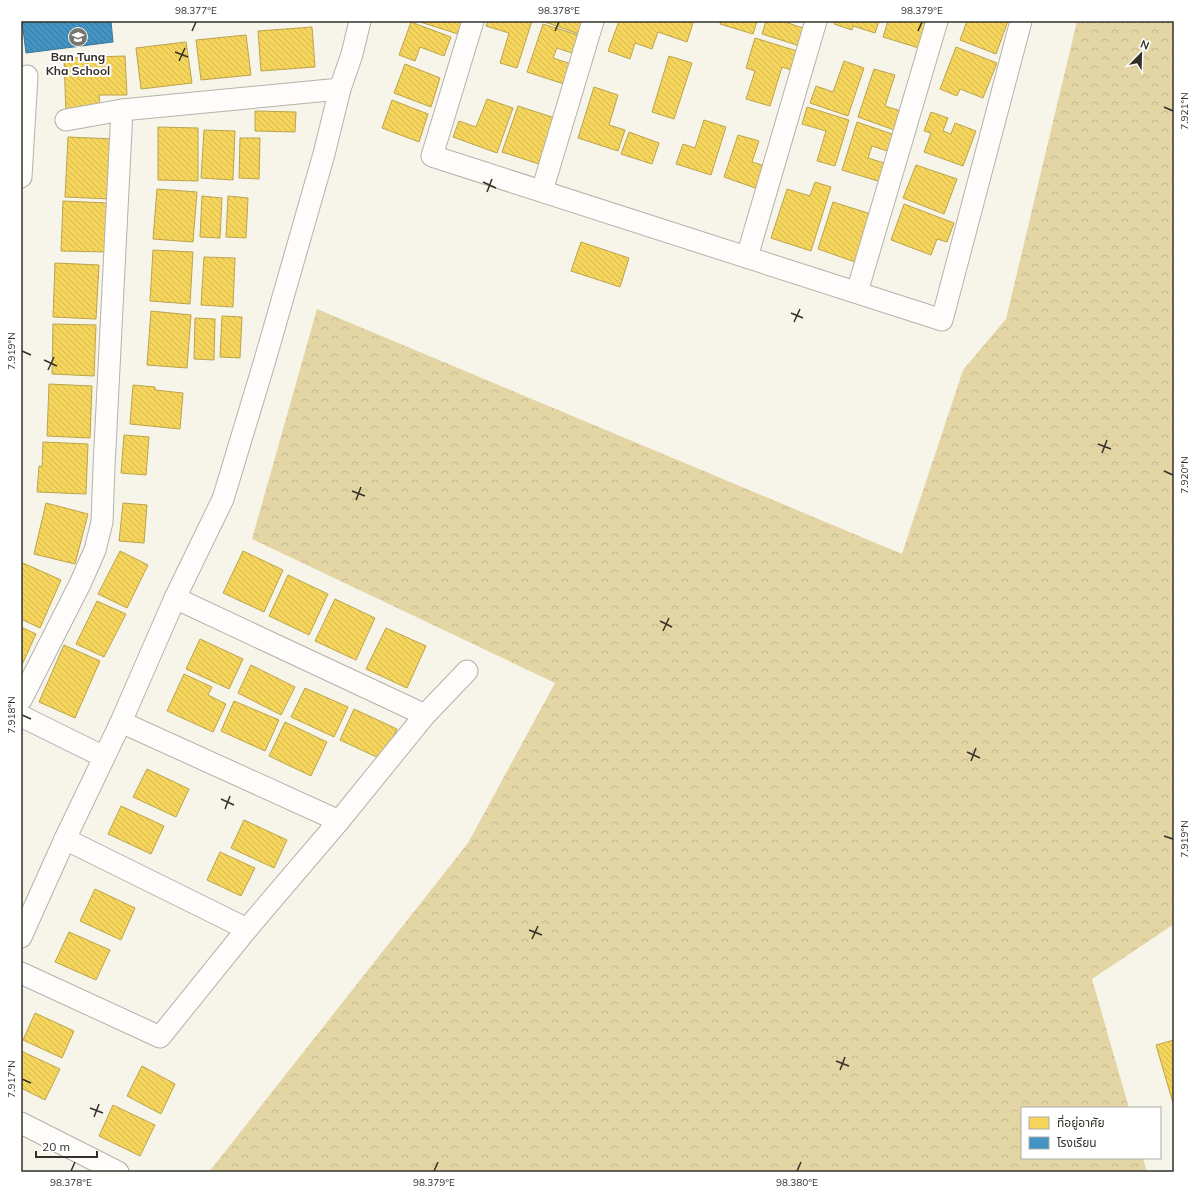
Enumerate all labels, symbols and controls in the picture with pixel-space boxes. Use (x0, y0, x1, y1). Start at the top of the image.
text: 98.377°E (175, 4, 217, 17)
text: 98.378°E (538, 4, 580, 17)
text: 98.379°E (901, 4, 943, 17)
school or university icon: Ban Tung Kha School (67, 26, 89, 48)
north arrow (1121, 34, 1161, 74)
text: N (1138, 37, 1151, 53)
place label: Ban Tung Kha School (46, 49, 110, 78)
text: 7.921°N (1178, 92, 1191, 130)
text: 7.919°N (5, 332, 18, 370)
text: 7.920°N (1178, 456, 1191, 494)
text: 7.918°N (5, 696, 18, 734)
text: 7.919°N (1178, 820, 1191, 858)
text: 7.917°N (5, 1060, 18, 1098)
legend (1021, 1107, 1161, 1159)
text: ที่อยู่อาศัย (1057, 1114, 1105, 1130)
scale bar (36, 1133, 97, 1159)
text: โรงเรียน (1057, 1135, 1097, 1150)
text: 20 m (42, 1139, 70, 1154)
text: 98.378°E (50, 1176, 92, 1189)
text: 98.379°E (413, 1176, 455, 1189)
text: 98.380°E (776, 1176, 818, 1189)

